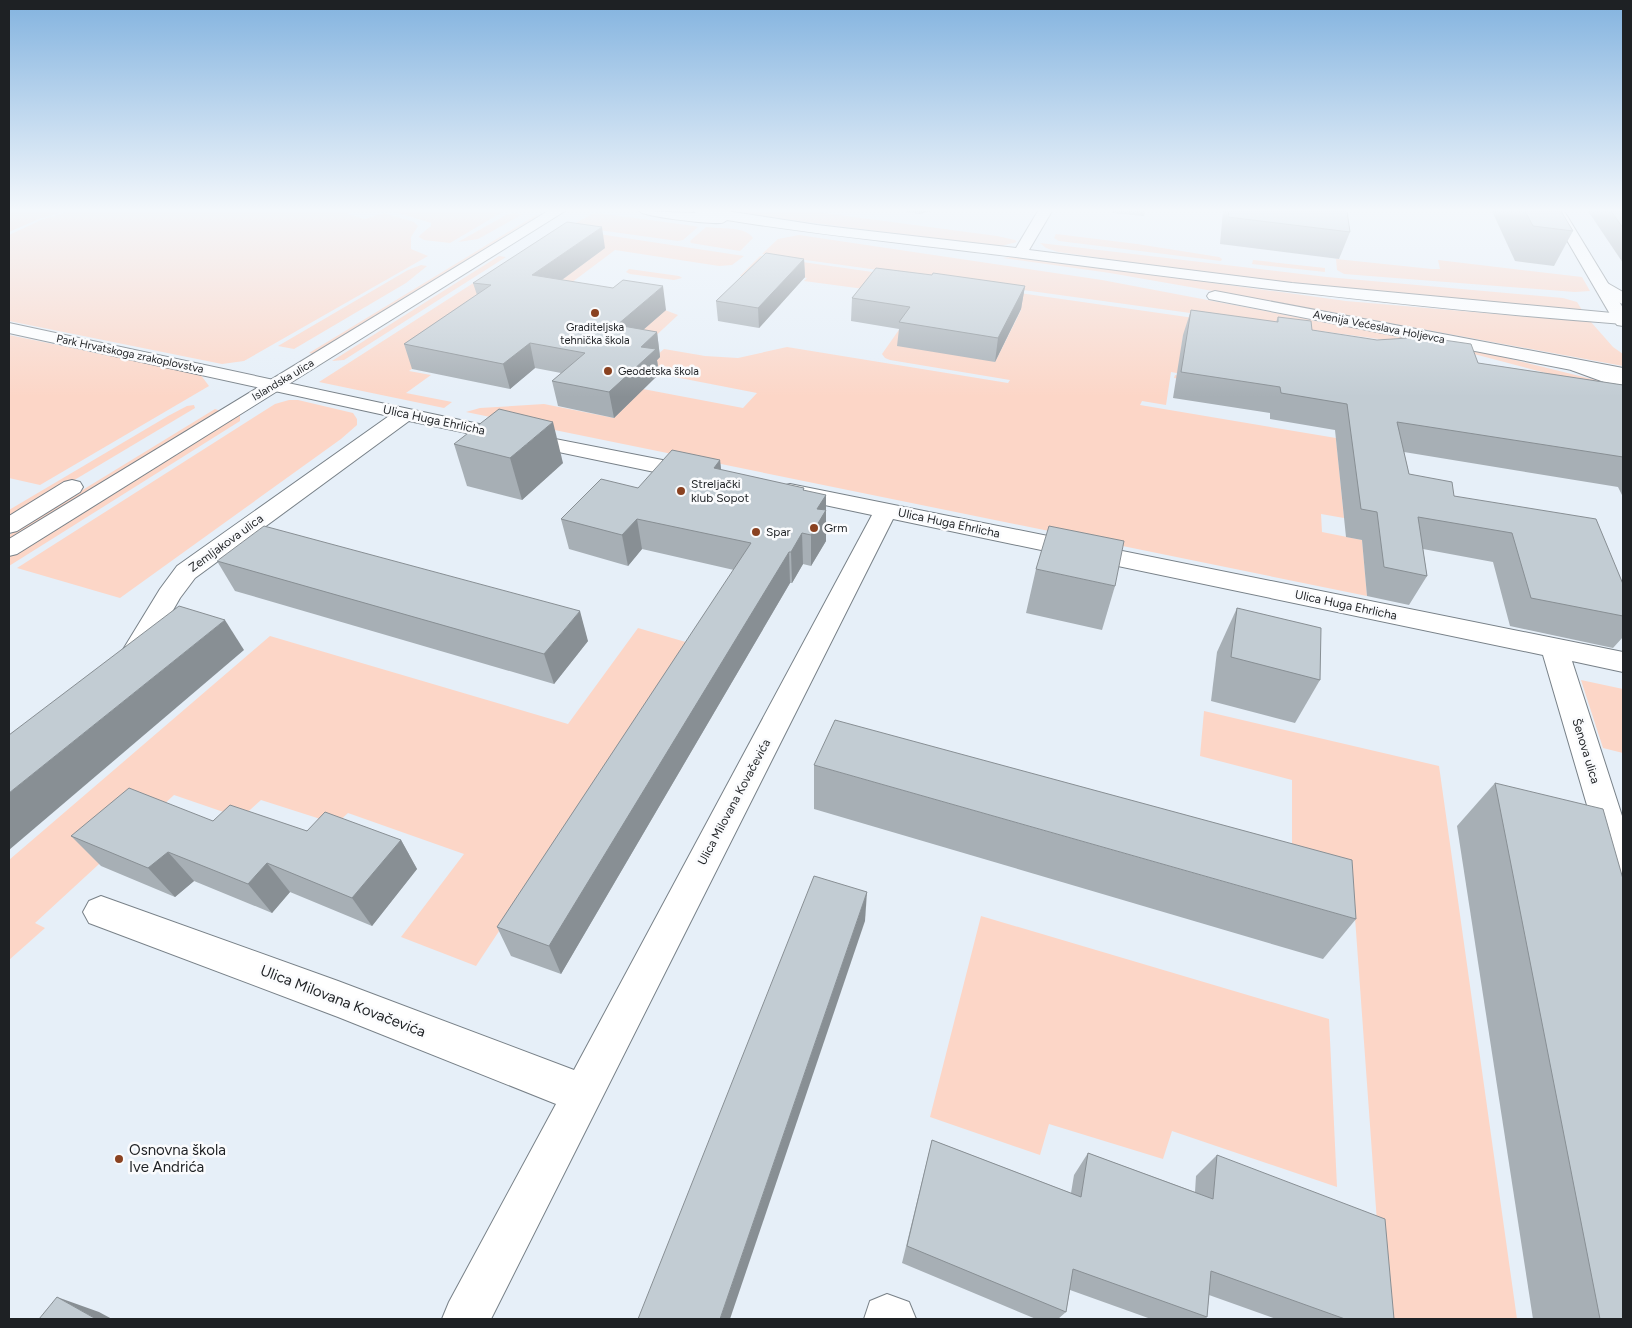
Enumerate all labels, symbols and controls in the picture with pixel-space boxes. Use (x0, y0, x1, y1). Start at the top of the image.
marker: Graditeljska tehnička škola (589, 307, 601, 319)
street label: Avenija Većeslava Holjevca (1312, 308, 1446, 346)
place label: Graditeljska tehnička škola (560, 321, 630, 347)
street label: Park Hrvatskoga zrakoplovstva (55, 332, 205, 376)
street label: Islandska ulica (250, 356, 316, 404)
marker: Geodetska škola (602, 365, 614, 377)
place label: Geodetska škola (618, 365, 699, 378)
street label: Ulica Huga Ehrlicha (382, 402, 486, 438)
place label: Streljački klub Sopot (691, 477, 750, 505)
marker: Streljački klub Sopot (675, 485, 687, 497)
street label: Ulica Huga Ehrlicha (897, 505, 1001, 541)
street label: Zemljakova ulica (186, 511, 266, 575)
place label: Grm (824, 521, 847, 535)
marker: Grm (808, 522, 820, 534)
place label: Spar (766, 525, 791, 539)
marker: Spar (750, 526, 762, 538)
street label: Ulica Huga Ehrlicha (1294, 587, 1398, 623)
street label: Šenova ulica (1569, 717, 1603, 785)
street label: Ulica Milovana Kovačevića (695, 737, 773, 867)
street label: Ulica Milovana Kovačevića (258, 961, 428, 1041)
place label: Osnovna škola Ive Andrića (129, 1141, 226, 1176)
marker: Osnovna škola Ive Andrića (113, 1153, 125, 1165)

